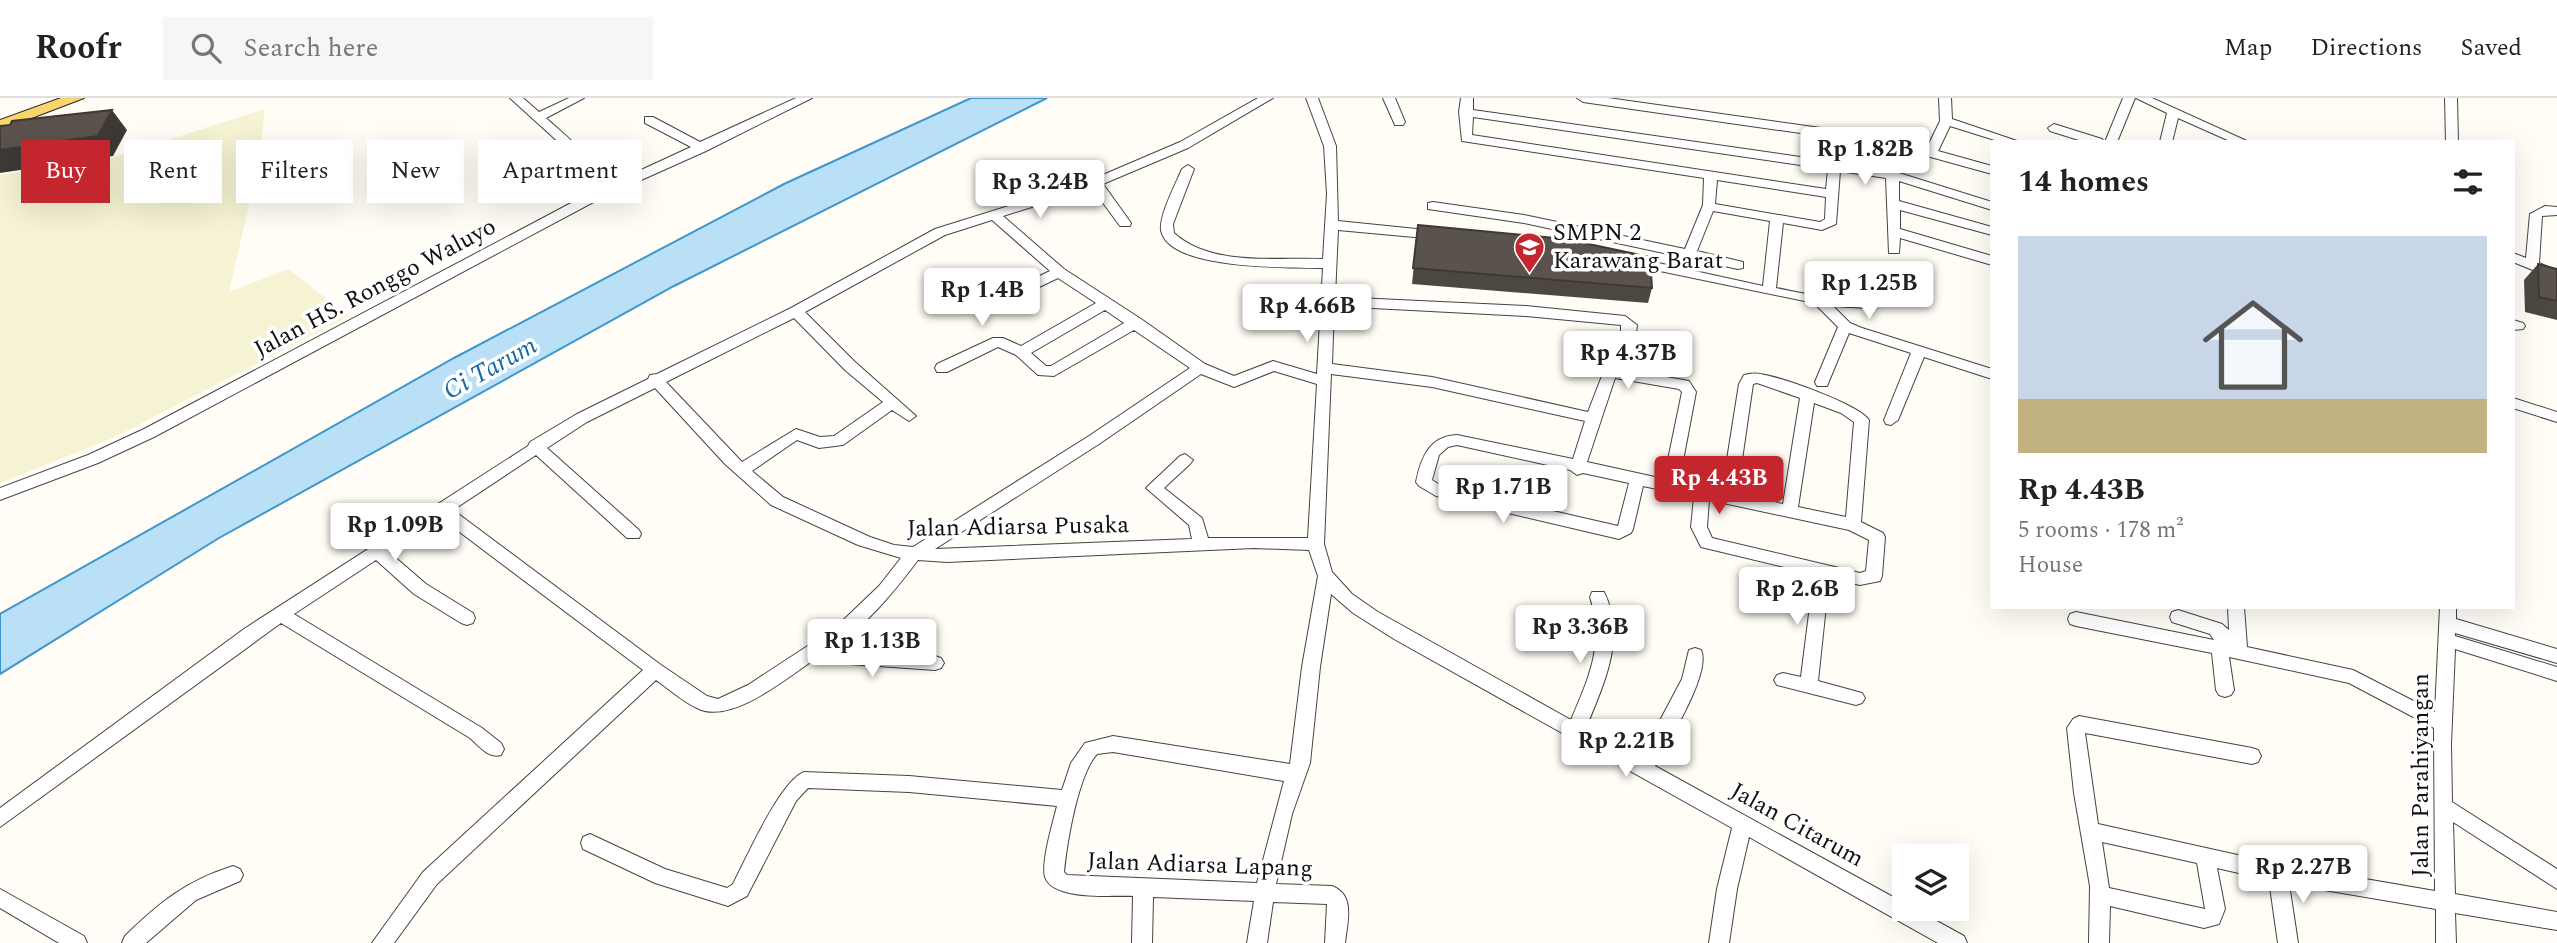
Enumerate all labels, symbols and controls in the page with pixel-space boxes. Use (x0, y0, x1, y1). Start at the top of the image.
search box (163, 17, 653, 80)
text: Roofr (35, 23, 121, 73)
text: Search here (243, 28, 378, 68)
icon: search (187, 29, 225, 67)
text: Map (2224, 30, 2272, 66)
text: Directions (2310, 30, 2422, 66)
text: Saved (2460, 30, 2522, 66)
pin: Rp 1.82B (1793, 127, 1937, 187)
text: Rp 1.82B (1816, 132, 1914, 167)
chip: Buy (21, 140, 110, 203)
chip: Rent (124, 140, 222, 203)
chip: Filters (236, 140, 353, 203)
chip: New (367, 140, 464, 203)
chip: Apartment (478, 140, 642, 203)
text: 14 homes (2018, 159, 2149, 205)
pin: Rp 3.24B (968, 160, 1112, 220)
icon: filters (2449, 163, 2487, 201)
text: Rp 3.24B (991, 165, 1089, 200)
street label: Jalan HS. Ronggo Waluyo (247, 209, 503, 367)
place label: SMPN 2 Karawang Barat (1553, 215, 1723, 279)
school or university icon: SMPN 2 Karawang Barat (1513, 230, 1547, 274)
pin: Rp 1.25B (1797, 262, 1941, 321)
text: Rp 1.25B (1820, 266, 1918, 301)
pin: Rp 1.4B (917, 268, 1047, 328)
text: Rp 1.4B (940, 273, 1024, 308)
icon: home (2190, 282, 2316, 408)
pin: Rp 4.66B (1235, 285, 1379, 344)
text: Rp 4.66B (1258, 289, 1356, 324)
water label: Ci Tarum (436, 326, 544, 410)
pin: Rp 4.37B (1556, 331, 1700, 391)
text: Rp 4.37B (1579, 336, 1677, 371)
pin: Rp 4.43B (1647, 456, 1791, 516)
text: Rp 4.43B (1670, 461, 1768, 496)
pin: Rp 1.71B (1431, 466, 1575, 525)
text: Rp 4.43B (2018, 467, 2145, 513)
text: Rp 1.71B (1454, 470, 1552, 505)
pin: Rp 1.09B (323, 504, 467, 563)
street label: Jalan Adiarsa Pusaka (907, 507, 1130, 547)
text: Rp 1.09B (346, 508, 444, 543)
text: 5 rooms · 178 m² (2018, 513, 2184, 548)
text: House (2018, 548, 2083, 583)
pin: Rp 2.6B (1732, 568, 1862, 627)
text: Rp 2.6B (1755, 572, 1839, 607)
pin: Rp 3.36B (1508, 606, 1652, 665)
text: Rp 3.36B (1531, 610, 1629, 645)
pin: Rp 1.13B (800, 620, 944, 679)
text: Rp 1.13B (823, 624, 921, 659)
street label: Jalan Parahiyangan (2403, 673, 2439, 877)
pin: Rp 2.21B (1554, 720, 1698, 779)
text: Rp 2.21B (1577, 724, 1675, 759)
street label: Jalan Citarum (1724, 773, 1870, 877)
street label: Jalan Adiarsa Lapang (1086, 843, 1314, 887)
map controls (1892, 844, 1969, 921)
button: layers (1892, 844, 1969, 921)
pin: Rp 2.27B (2231, 846, 2375, 905)
text: Rp 2.27B (2254, 850, 2352, 885)

